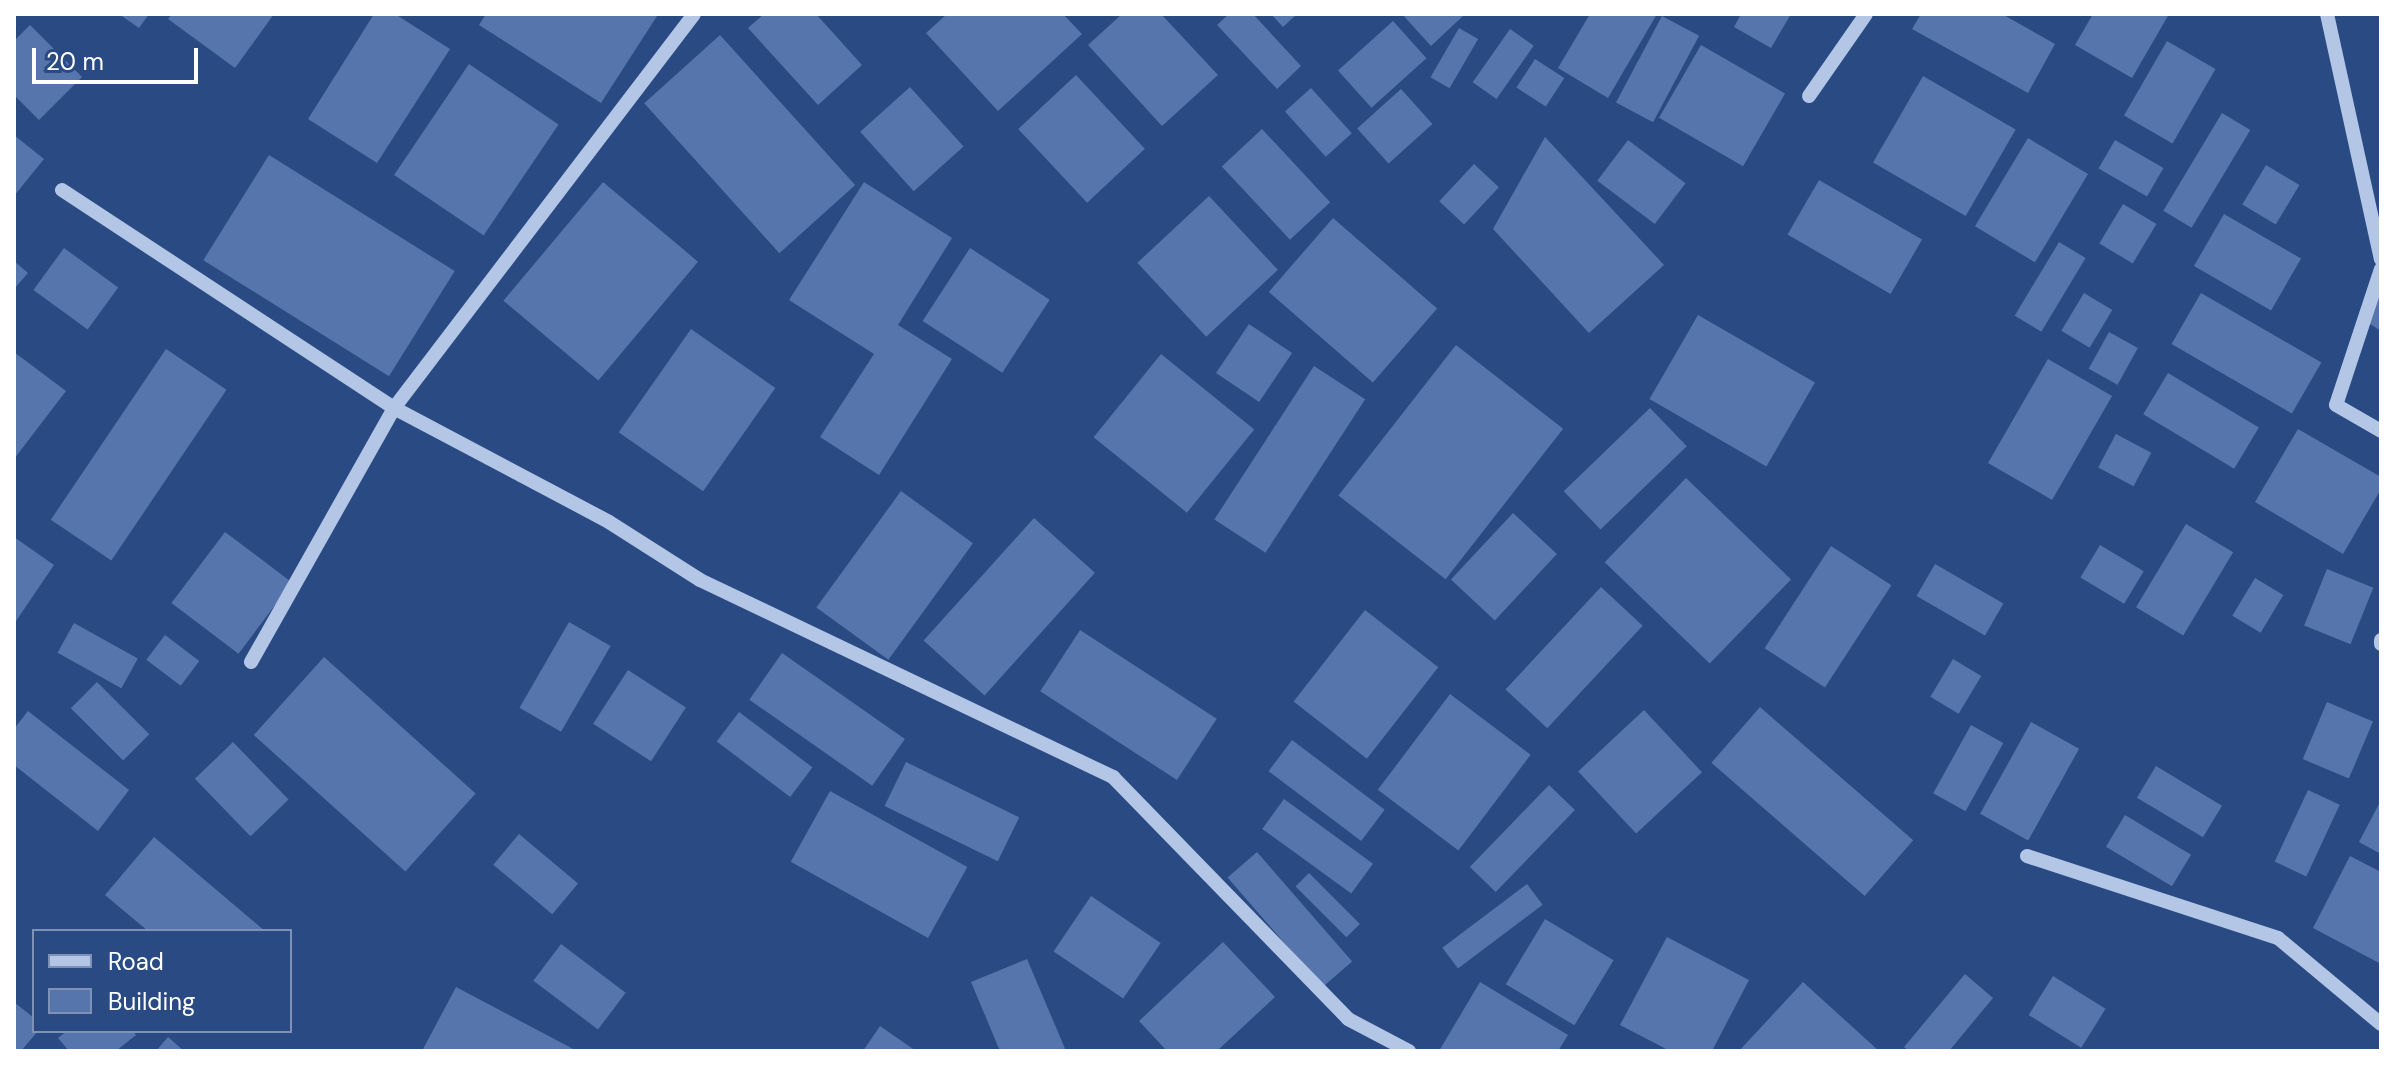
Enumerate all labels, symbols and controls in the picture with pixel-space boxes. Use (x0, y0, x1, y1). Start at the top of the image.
scale bar (36, 32, 202, 82)
text: 20 m (46, 46, 104, 77)
legend (32, 929, 292, 1033)
text: Road (108, 946, 164, 977)
text: Building (108, 986, 195, 1017)

